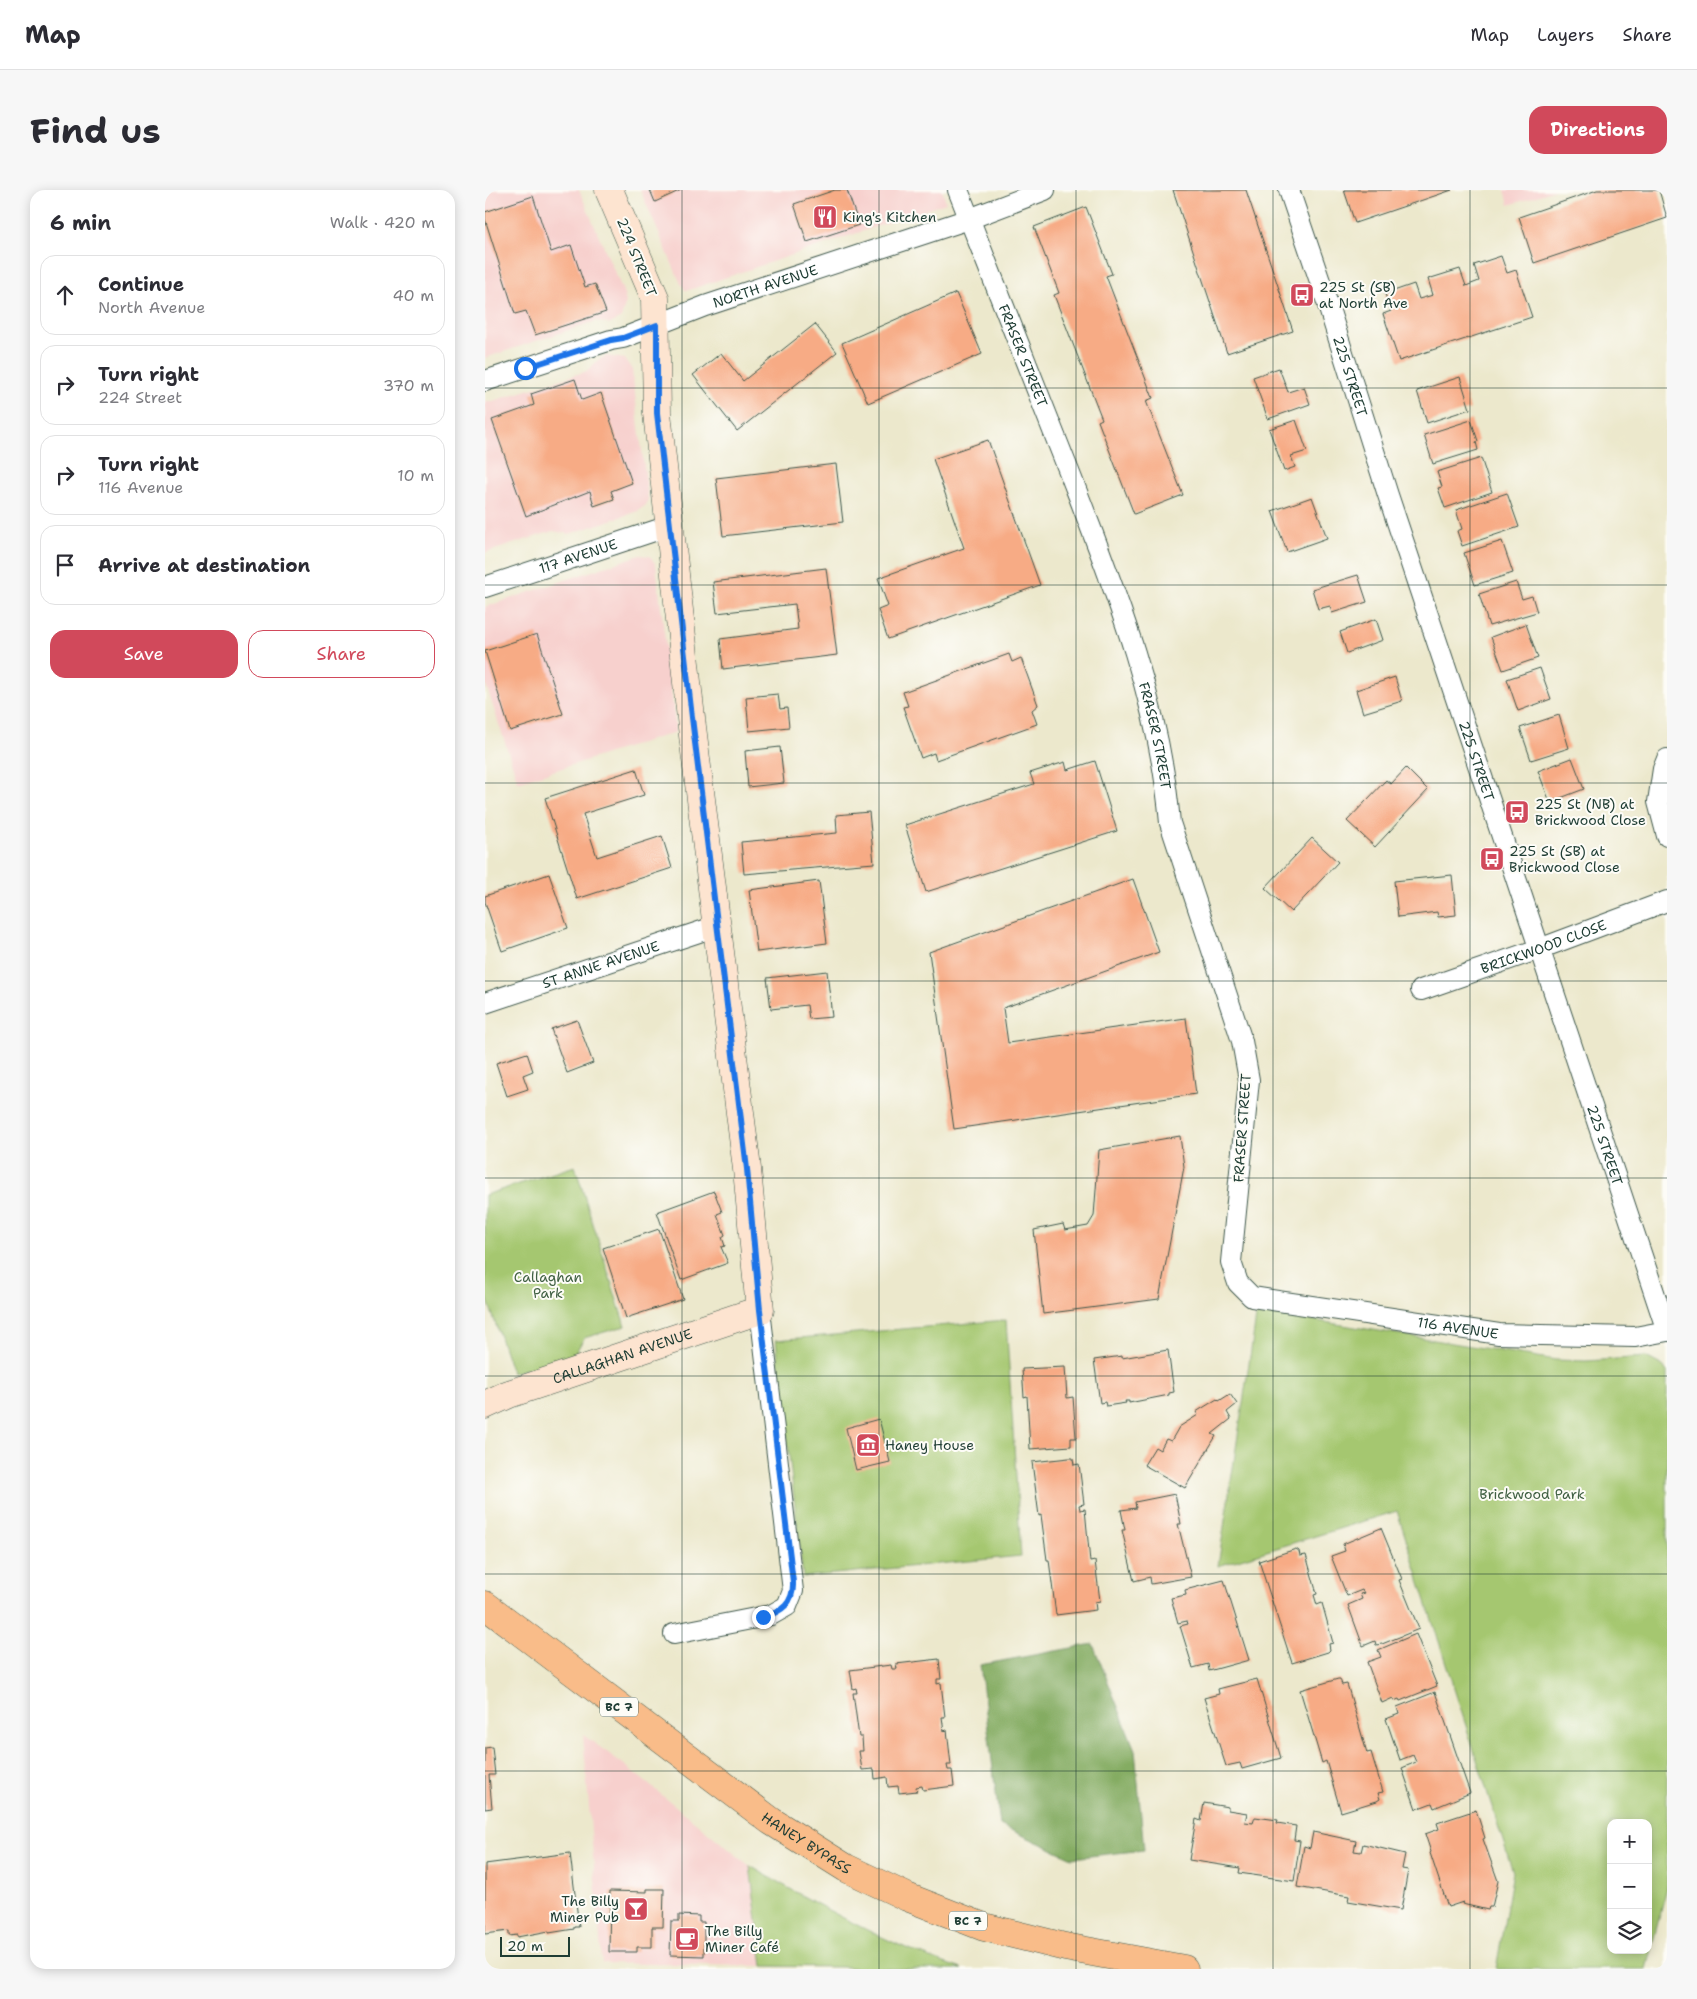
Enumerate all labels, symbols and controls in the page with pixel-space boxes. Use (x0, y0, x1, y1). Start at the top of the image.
text: Map (25, 19, 81, 51)
text: Map (1471, 23, 1509, 47)
text: Layers (1537, 23, 1594, 47)
text: Share (1622, 23, 1672, 47)
button: Directions (1529, 106, 1667, 154)
text: Find us (30, 107, 161, 154)
restaurant icon: King's Kitchen (812, 204, 838, 230)
place label: King's Kitchen (843, 208, 937, 226)
text: 6 min (50, 209, 111, 237)
text: Walk · 420 m (330, 212, 435, 233)
street label: 224 STREET (613, 215, 661, 300)
street label: NORTH AVENUE (710, 260, 820, 312)
text: Continue (98, 272, 184, 297)
place label: 225 St (SB) at North Ave (1319, 278, 1408, 312)
icon: ahead (51, 281, 79, 309)
bus stop icon: 225 St (SB) at North Ave (1289, 282, 1315, 308)
text: 40 m (392, 285, 434, 306)
text: North Avenue (98, 297, 205, 318)
street label: FRASER STREET (995, 301, 1052, 410)
street label: 225 STREET (1329, 334, 1372, 419)
route start (514, 357, 537, 380)
text: Turn right (98, 362, 199, 387)
icon: right (51, 371, 79, 399)
text: 370 m (383, 375, 434, 396)
text: 224 Street (98, 387, 182, 408)
text: Turn right (98, 452, 199, 477)
icon: right (51, 461, 79, 489)
text: 10 m (397, 465, 434, 486)
text: 116 Avenue (98, 477, 183, 498)
street label: 117 AVENUE (537, 535, 620, 578)
icon: arrive (51, 551, 79, 579)
text: Arrive at destination (98, 553, 310, 578)
button: Save (50, 630, 238, 678)
button: Share (248, 630, 435, 678)
street label: FRASER STREET (1135, 680, 1175, 791)
street label: 225 STREET (1455, 719, 1499, 804)
place label: 225 St (NB) at Brickwood Close (1535, 795, 1646, 829)
bus stop icon: 225 St (NB) at Brickwood Close (1504, 799, 1530, 825)
place label: 225 St (SB) at Brickwood Close (1509, 842, 1620, 876)
bus stop icon: 225 St (SB) at Brickwood Close (1479, 846, 1505, 872)
street label: BRICKWOOD CLOSE (1478, 915, 1609, 978)
street label: ST ANNE AVENUE (540, 937, 662, 992)
street label: FRASER STREET (1229, 1073, 1255, 1183)
street label: 225 STREET (1583, 1103, 1627, 1188)
park label: Callaghan Park (514, 1268, 583, 1302)
street label: 116 AVENUE (1416, 1313, 1500, 1343)
street label: CALLAGHAN AVENUE (550, 1324, 695, 1388)
museum icon: Haney House (855, 1432, 881, 1458)
place label: Haney House (885, 1436, 974, 1454)
park label: Brickwood Park (1479, 1485, 1585, 1503)
route end (752, 1606, 775, 1629)
road number: BC 7 (600, 1698, 638, 1716)
street label: HANEY BYPASS (758, 1808, 854, 1878)
map controls (1607, 1819, 1652, 1954)
button: + (1607, 1819, 1652, 1864)
button: − (1607, 1864, 1652, 1909)
place label: The Billy Miner Pub (550, 1892, 619, 1926)
bar icon: The Billy Miner Pub (623, 1896, 649, 1922)
button: layers (1607, 1909, 1652, 1954)
road number: BC 7 (949, 1912, 987, 1930)
place label: The Billy Miner Café (705, 1922, 779, 1956)
cafe icon: The Billy Miner Café (674, 1926, 700, 1952)
scale bar (500, 1934, 570, 1957)
text: 20 m (507, 1937, 543, 1955)

